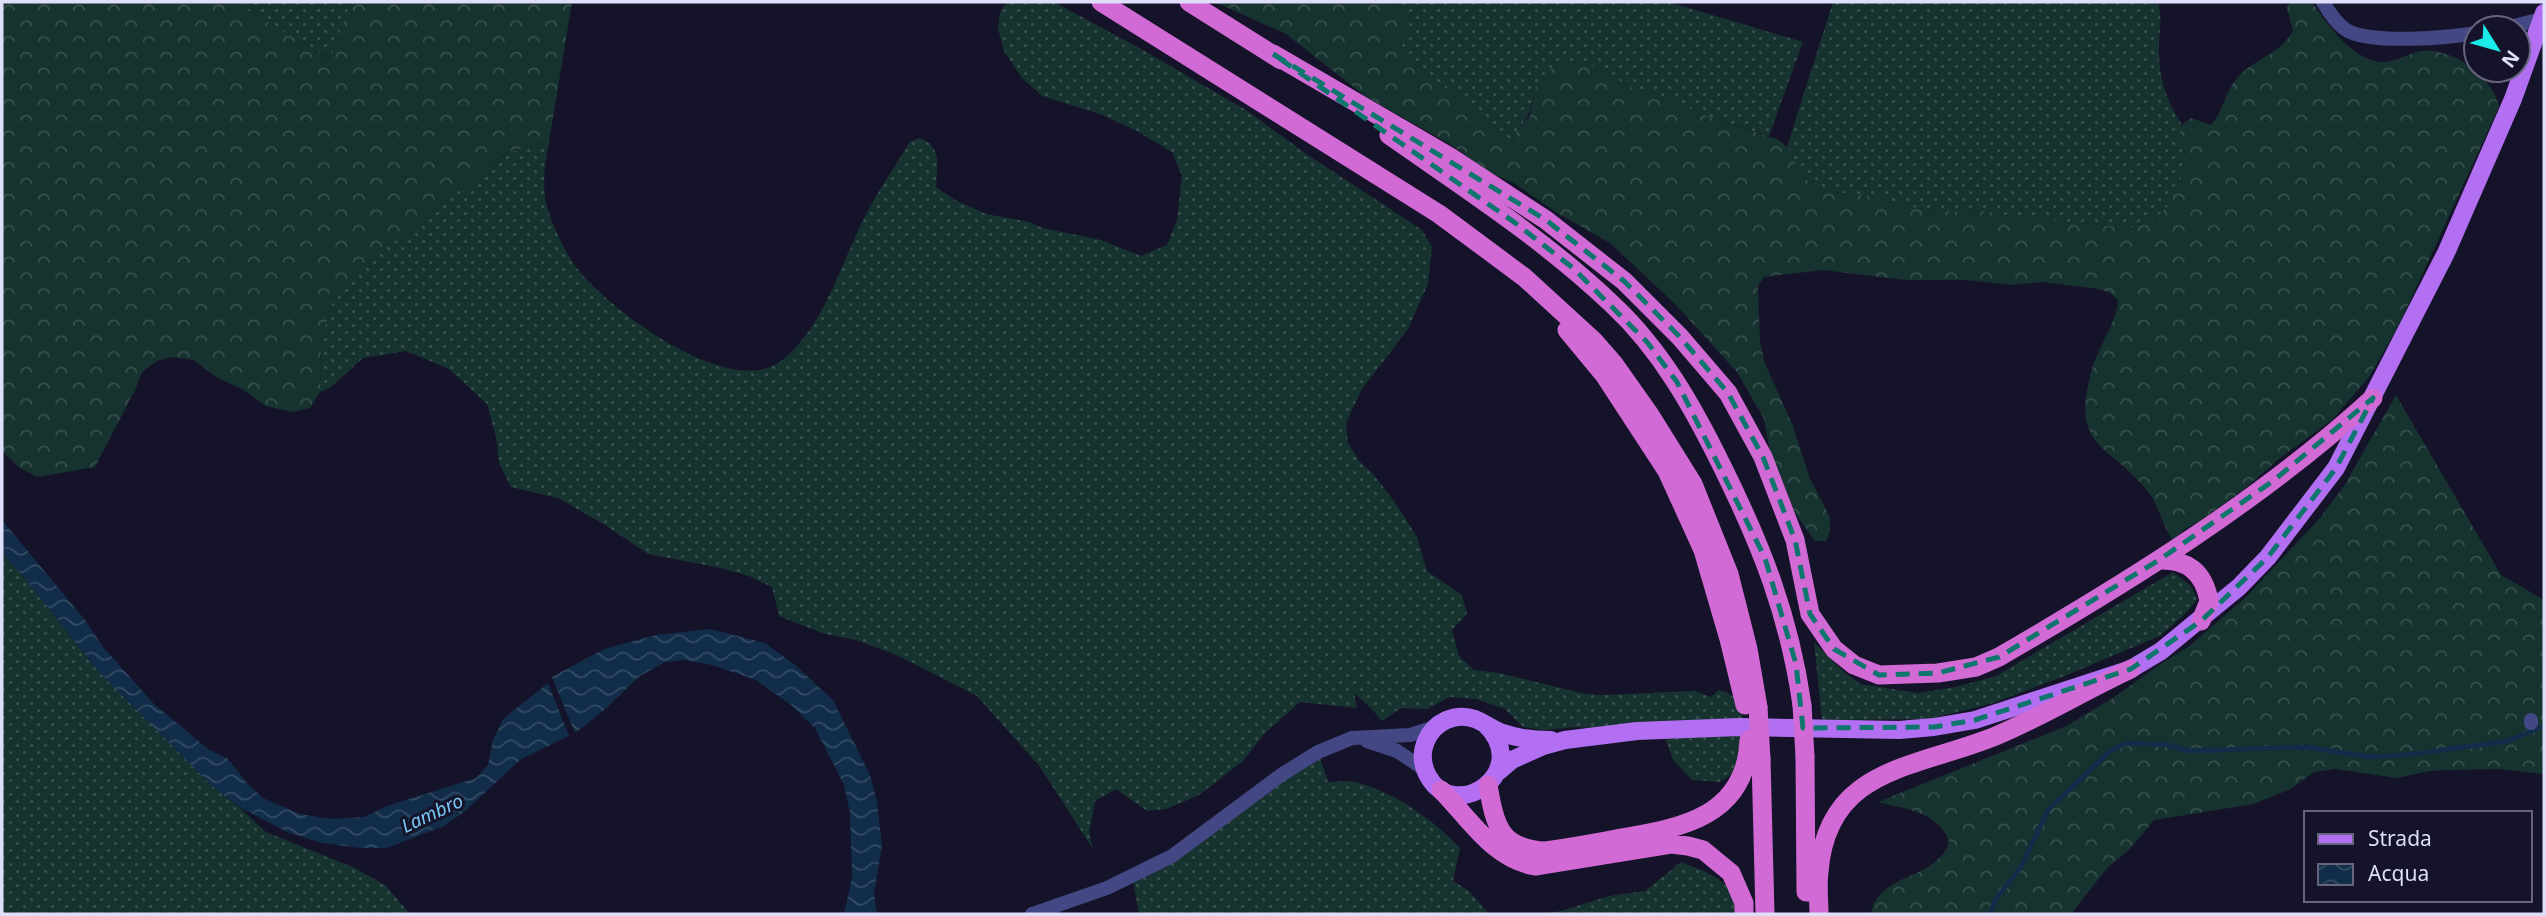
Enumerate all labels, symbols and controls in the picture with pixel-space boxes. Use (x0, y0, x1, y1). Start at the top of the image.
north arrow (2462, 14, 2532, 84)
text: N (2496, 45, 2526, 73)
water label: Lambro (397, 787, 467, 839)
legend (2304, 811, 2532, 902)
text: Strada (2368, 824, 2432, 852)
text: Acqua (2368, 859, 2429, 887)

